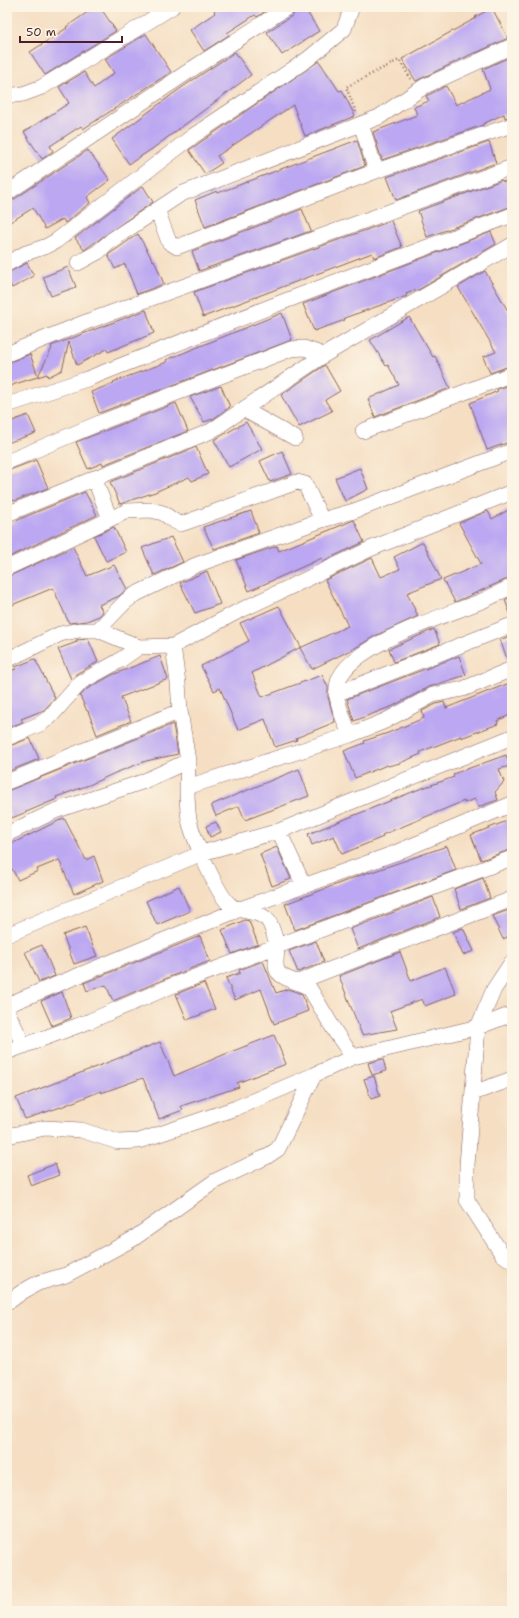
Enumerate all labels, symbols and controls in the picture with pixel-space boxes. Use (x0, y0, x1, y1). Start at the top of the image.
scale bar (20, 18, 122, 44)
text: 50 m (26, 24, 56, 40)

